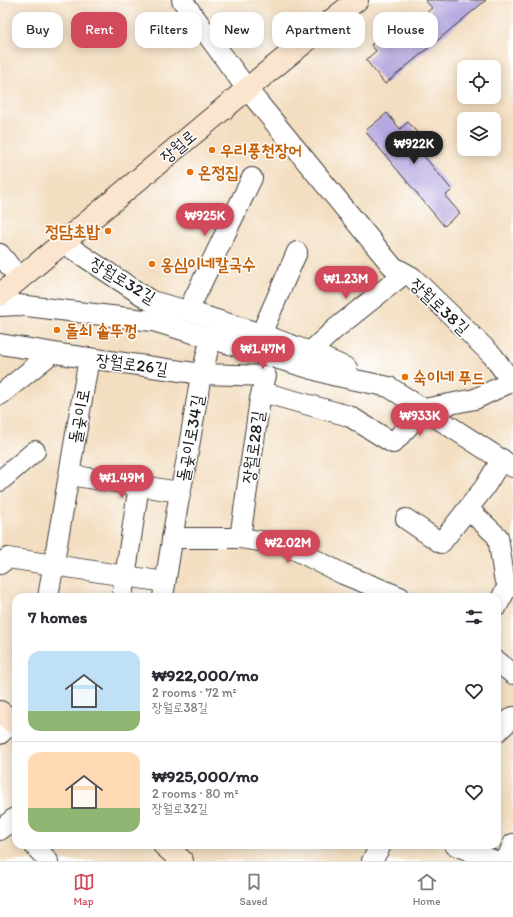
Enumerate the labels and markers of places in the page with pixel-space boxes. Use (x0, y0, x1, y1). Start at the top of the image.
pin: ₩922K (386, 131, 442, 165)
place label: 우리풍천장어 (220, 140, 302, 160)
marker: 우리풍천장어 (207, 145, 217, 155)
place label: 온정집 (198, 162, 239, 182)
marker: 온정집 (185, 167, 195, 177)
pin: ₩925K (177, 203, 233, 237)
place label: 정담초밥 (45, 221, 100, 241)
marker: 정담초밥 (103, 226, 113, 236)
place label: 옹심이네칼국수 (160, 254, 256, 274)
marker: 옹심이네칼국수 (147, 259, 157, 269)
pin: ₩1.23M (313, 266, 379, 300)
place label: 돌쇠 솥뚜껑 (65, 320, 137, 340)
marker: 돌쇠 솥뚜껑 (52, 325, 62, 335)
pin: ₩1.47M (230, 336, 296, 370)
place label: 숙이네 푸드 (413, 367, 485, 387)
marker: 숙이네 푸드 (400, 372, 410, 382)
pin: ₩933K (392, 403, 448, 437)
pin: ₩1.49M (89, 465, 155, 499)
pin: ₩2.02M (255, 530, 321, 564)

